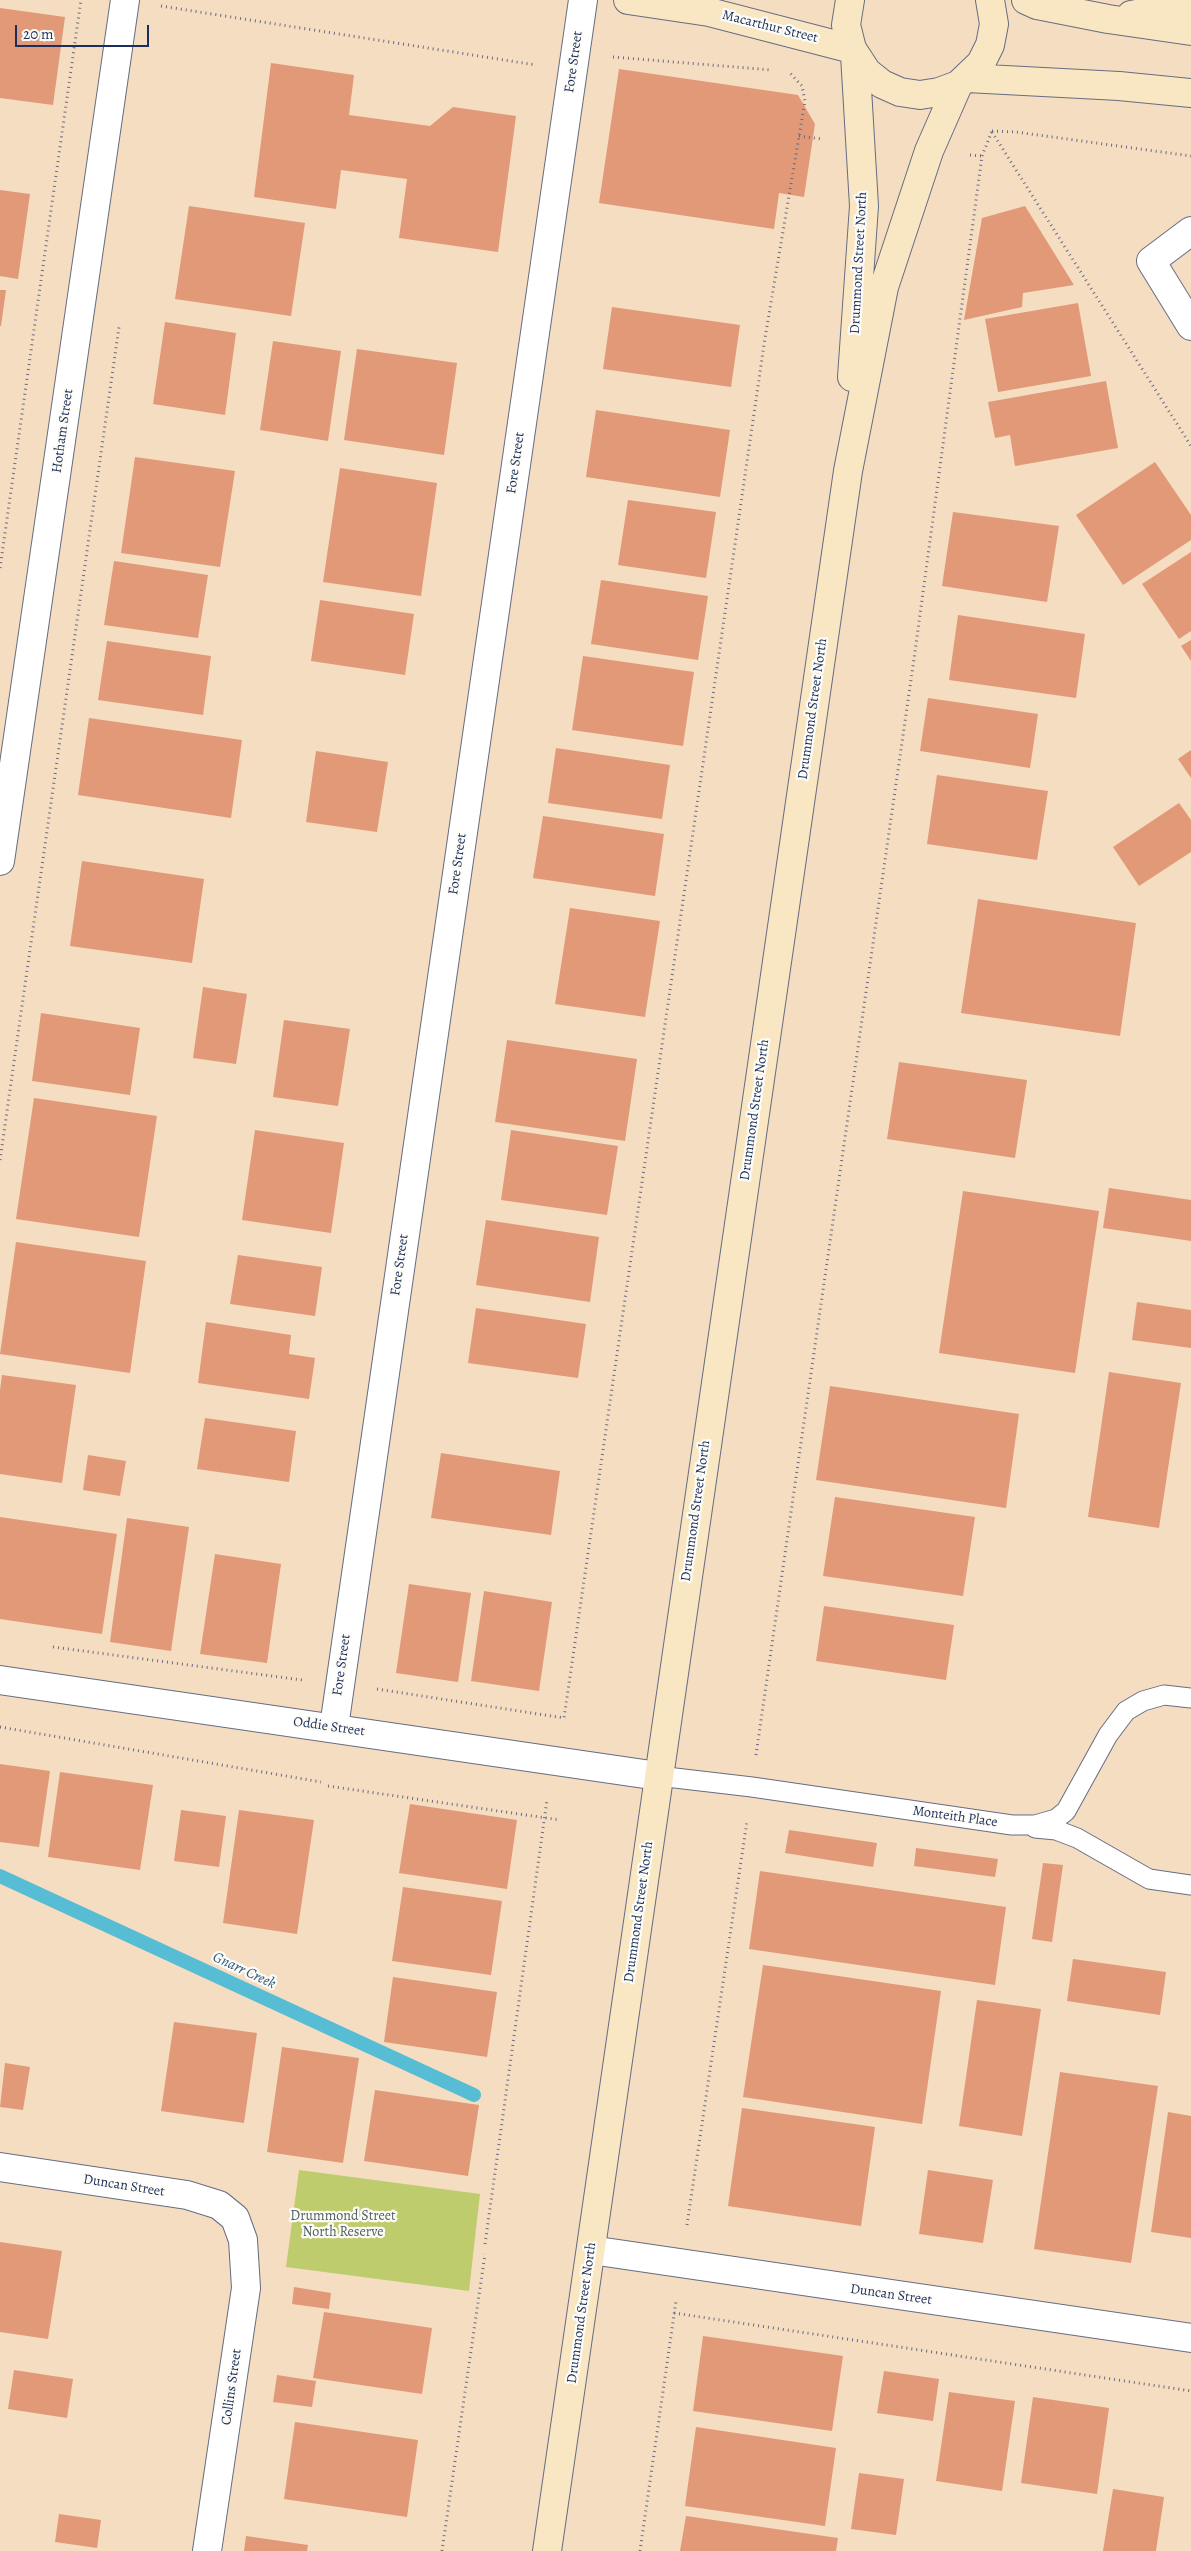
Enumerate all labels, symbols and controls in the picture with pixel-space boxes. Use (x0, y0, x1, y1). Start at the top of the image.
street label: Macarthur Street (720, 7, 820, 47)
scale bar (18, 15, 151, 47)
text: 20 m (23, 24, 54, 44)
street label: Fore Street (561, 30, 587, 94)
street label: Drummond Street North (847, 191, 871, 335)
street label: Hotham Street (49, 388, 77, 474)
street label: Fore Street (503, 431, 529, 495)
street label: Drummond Street North (795, 637, 831, 781)
street label: Fore Street (445, 832, 471, 896)
street label: Drummond Street North (737, 1038, 773, 1182)
street label: Fore Street (387, 1233, 413, 1297)
street label: Drummond Street North (678, 1439, 714, 1583)
street label: Fore Street (329, 1633, 355, 1697)
street label: Oddie Street (292, 1714, 366, 1740)
street label: Monteith Place (911, 1803, 999, 1831)
street label: Drummond Street North (621, 1840, 657, 1984)
water label: Gnarr Creek (209, 1949, 279, 1993)
street label: Duncan Street (82, 2171, 166, 2201)
park label: Drummond Street North Reserve (290, 2209, 396, 2242)
street label: Drummond Street North (564, 2241, 600, 2385)
street label: Duncan Street (849, 2281, 933, 2309)
street label: Collins Street (218, 2348, 246, 2426)

